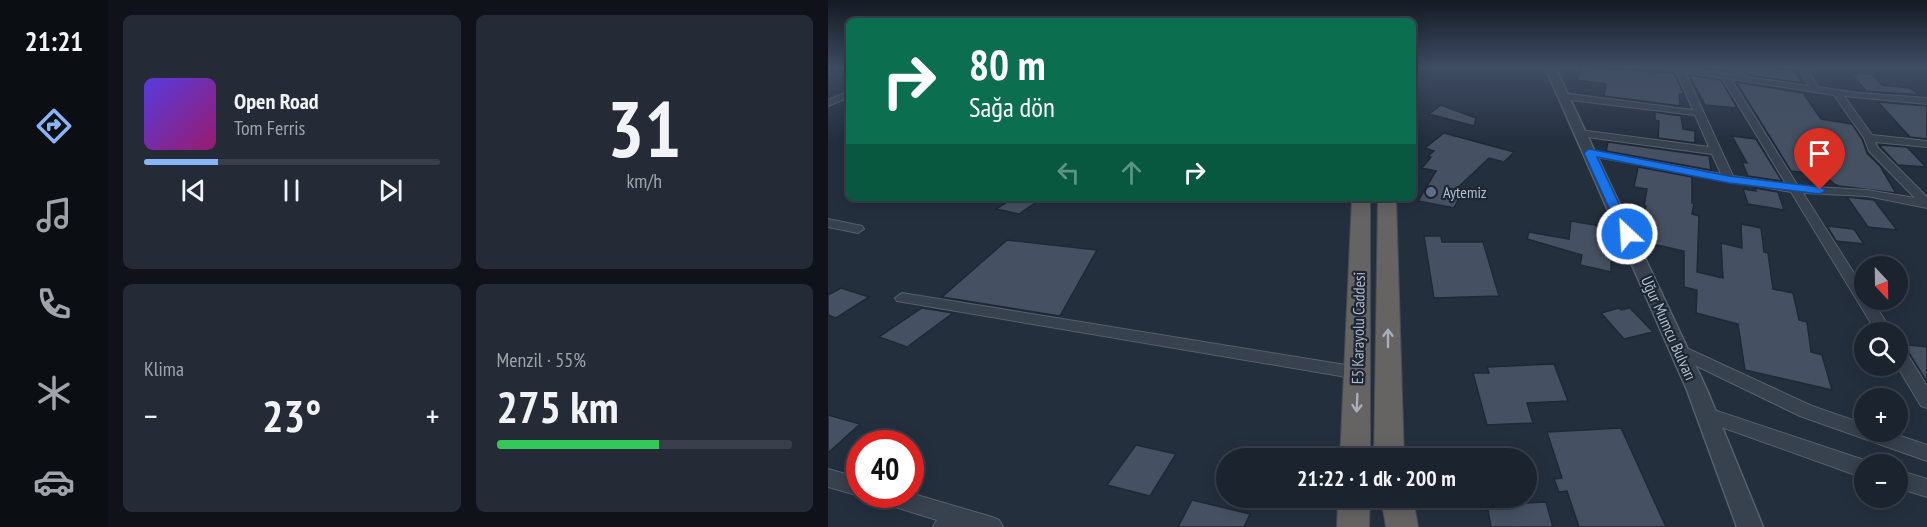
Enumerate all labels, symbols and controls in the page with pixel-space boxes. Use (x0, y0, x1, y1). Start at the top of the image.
text: 21:21 (25, 24, 83, 58)
text: 80 m (969, 37, 1046, 92)
icon: right (870, 42, 948, 120)
text: 31 (607, 78, 682, 179)
text: Open Road (234, 87, 319, 115)
text: Sağa dön (969, 90, 1055, 124)
icon: directions (33, 105, 75, 147)
text: Tom Ferris (234, 115, 305, 141)
pin (1794, 128, 1845, 190)
icon: arrive (1803, 137, 1836, 170)
icon: left (1052, 156, 1085, 189)
icon: ahead (1115, 156, 1148, 189)
icon: right (1178, 156, 1211, 189)
text: km/h (627, 168, 662, 194)
icon: previous (177, 174, 210, 207)
icon: pause (275, 174, 308, 207)
icon: next (374, 174, 407, 207)
place label: Aytemiz (1443, 182, 1487, 202)
marker: Aytemiz (1424, 185, 1438, 199)
icon: music (33, 194, 75, 236)
position arrow (1595, 202, 1659, 266)
north arrow (1854, 256, 1908, 310)
map controls (1854, 256, 1908, 508)
street label: E5 Karayolu Caddesi (1347, 272, 1369, 384)
street label: Uğur Mumcu Bulvarı (1637, 273, 1701, 383)
icon: phone (33, 283, 75, 325)
button: search (1854, 322, 1908, 376)
one-way arrow (1382, 328, 1394, 348)
text: Menzil · 55% (497, 347, 586, 373)
text: Klima (144, 356, 184, 382)
icon: climate (33, 372, 75, 414)
text: 275 km (497, 377, 619, 435)
text: 23° (262, 386, 321, 444)
button: + (1854, 388, 1908, 442)
one-way arrow (1351, 393, 1362, 413)
text: − (144, 394, 158, 437)
text: + (426, 394, 440, 437)
speed limit sign: 40 (846, 430, 924, 508)
button: − (1854, 454, 1908, 508)
icon: car (33, 461, 75, 503)
text: 21:22 · 1 dk · 200 m (1297, 464, 1456, 492)

